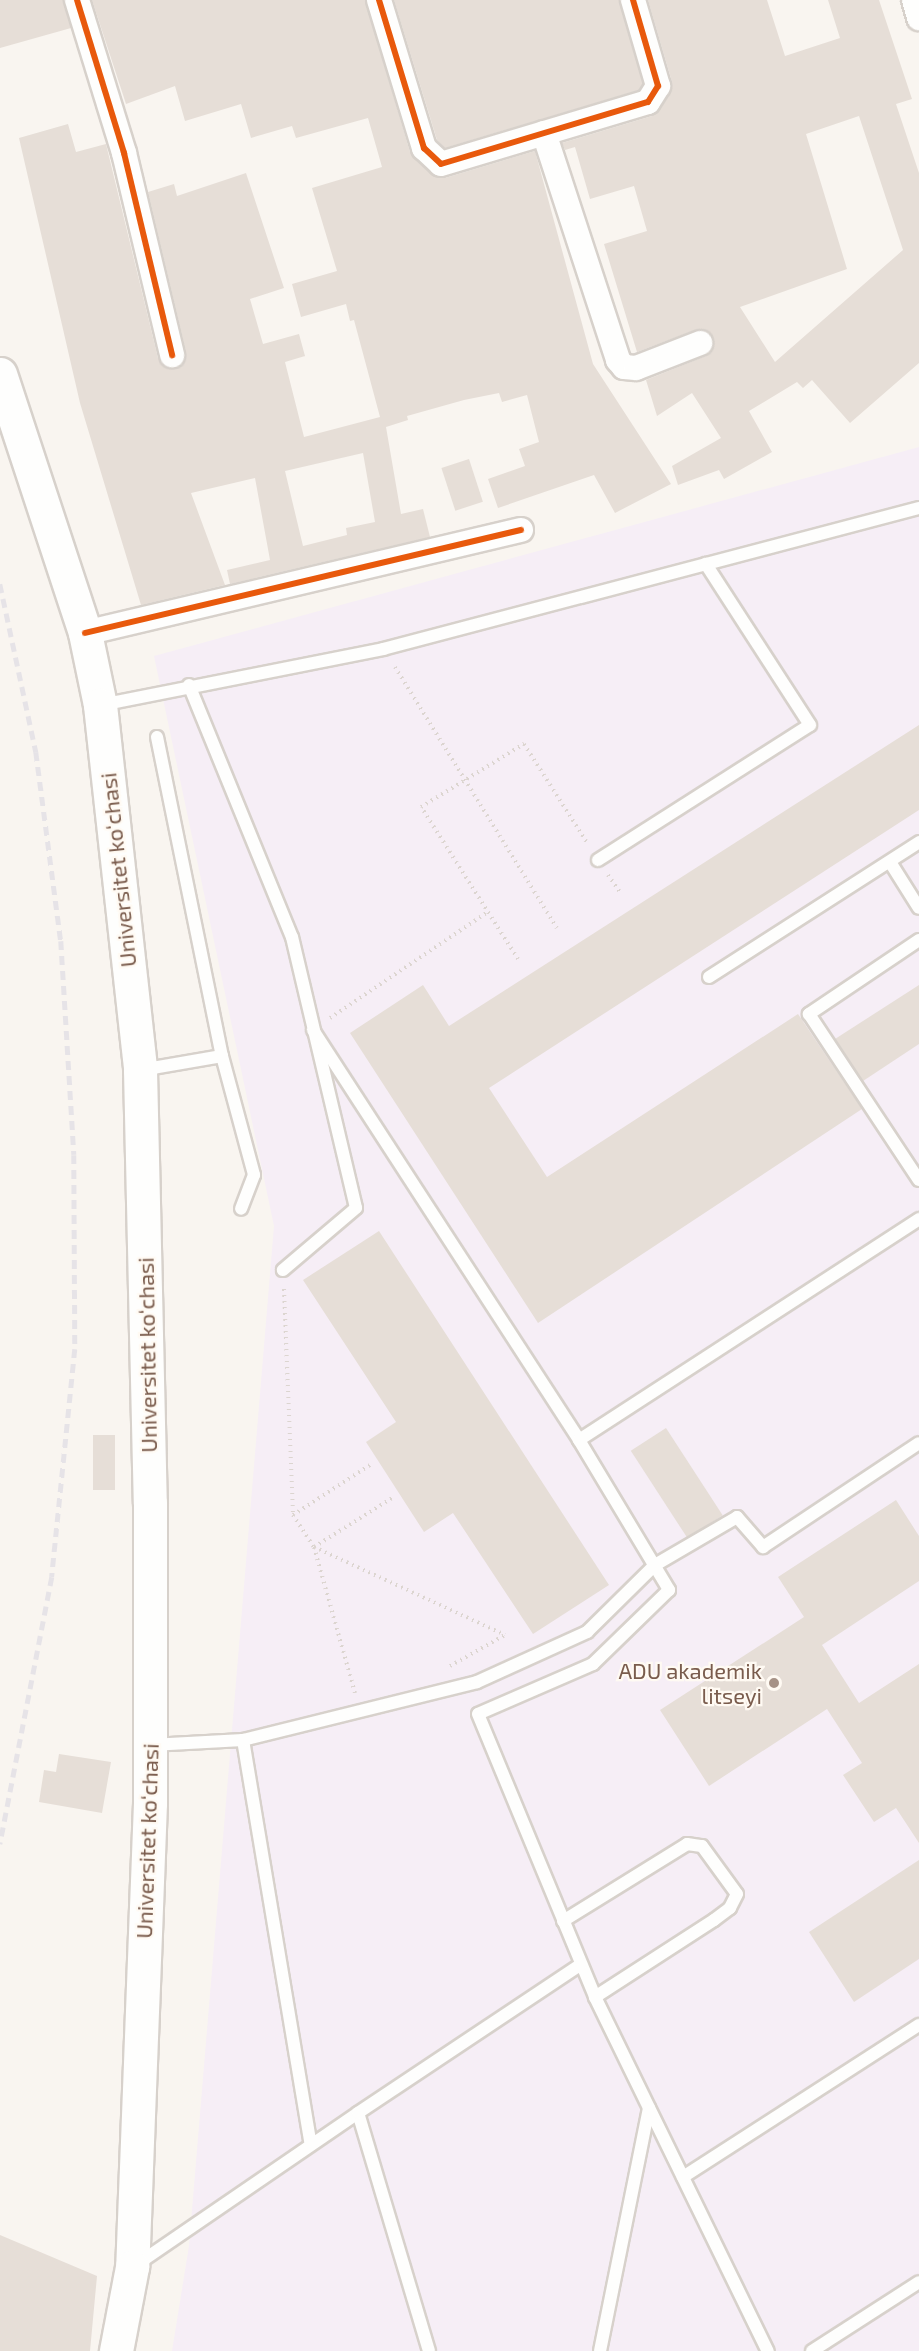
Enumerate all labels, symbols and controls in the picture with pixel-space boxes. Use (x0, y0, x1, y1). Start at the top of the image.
street label: Universitet kо‘chasi (95, 771, 141, 969)
street label: Universitet kо‘chasi (132, 1257, 162, 1453)
place label: ADU akademik litseyi (618, 1657, 762, 1708)
marker: ADU akademik litseyi (767, 1676, 781, 1690)
street label: Universitet kо‘chasi (130, 1743, 164, 1939)

